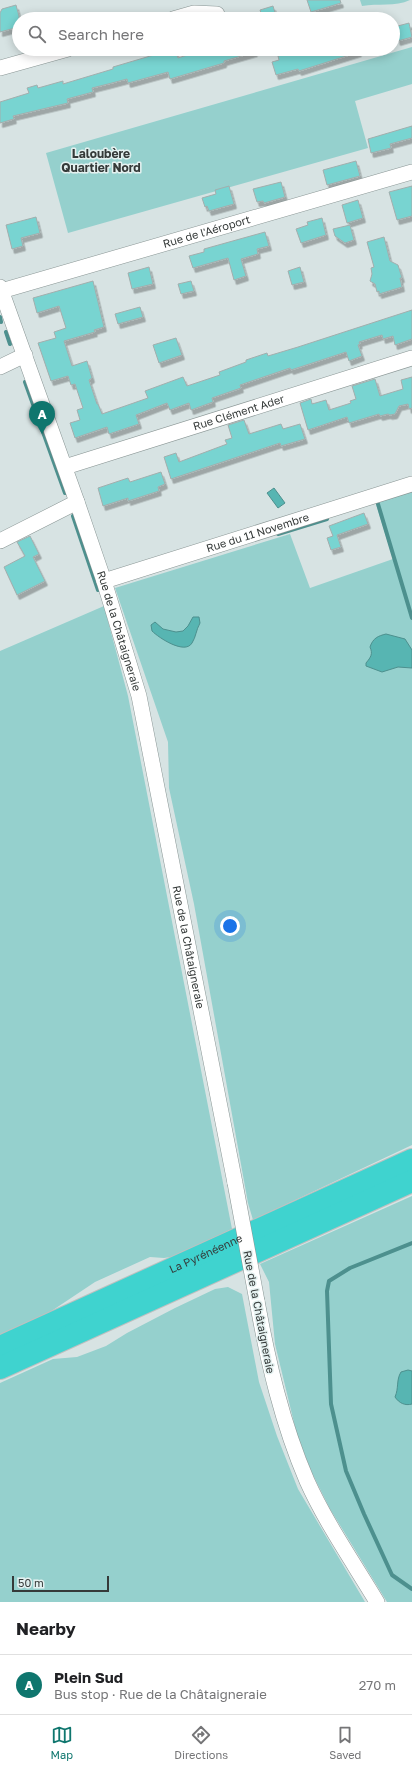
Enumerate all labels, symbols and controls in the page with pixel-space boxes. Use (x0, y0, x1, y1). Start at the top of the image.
search box (12, 12, 400, 56)
icon: search (26, 23, 48, 45)
text: Search here (58, 25, 144, 43)
district label: Laloubère Quartier Nord (61, 146, 141, 175)
street label: Rue de l'Aéroport (161, 212, 252, 250)
street label: Rue Clément Ader (191, 391, 286, 432)
pin: A (29, 401, 55, 434)
street label: Rue du 11 Novembre (204, 510, 310, 554)
street label: Rue de la Châtaigneraie (95, 569, 144, 692)
street label: Rue de la Châtaigneraie (171, 884, 207, 1010)
your location (220, 916, 240, 936)
street label: La Pyrénéenne (167, 1231, 244, 1275)
street label: Rue de la Châtaigneraie (241, 1249, 278, 1374)
scale bar (12, 1574, 109, 1593)
text: 50 m (18, 1576, 44, 1589)
text: Nearby (16, 1618, 76, 1639)
text: Plein Sud (54, 1668, 123, 1686)
text: A (24, 1677, 34, 1693)
text: 270 m (359, 1677, 396, 1693)
text: Bus stop · Rue de la Châtaigneraie (54, 1686, 267, 1702)
tab: Map (51, 1724, 73, 1761)
tab: Directions (174, 1724, 228, 1761)
tab: Saved (329, 1724, 361, 1761)

